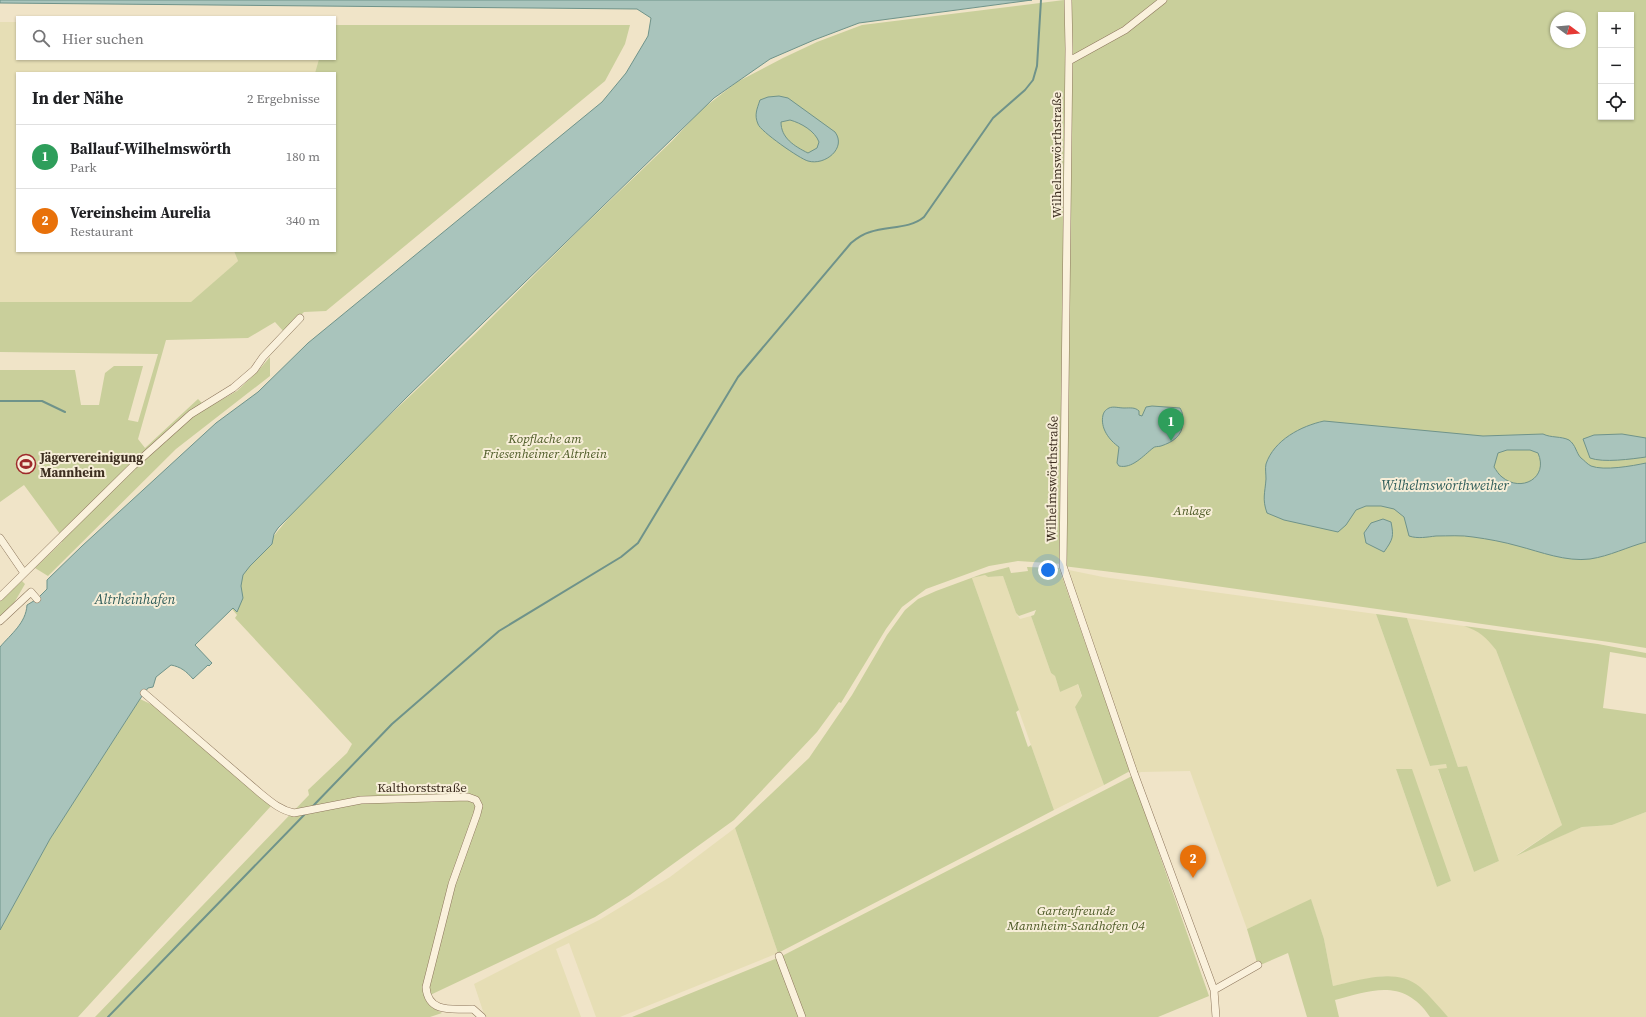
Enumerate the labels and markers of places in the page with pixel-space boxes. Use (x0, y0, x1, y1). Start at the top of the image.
pin: 1 (1158, 408, 1184, 441)
place label: Jägervereinigung Mannheim (39, 449, 143, 481)
sports icon: Jägervereinigung Mannheim (15, 453, 37, 475)
pin: 2 (1180, 845, 1206, 878)

